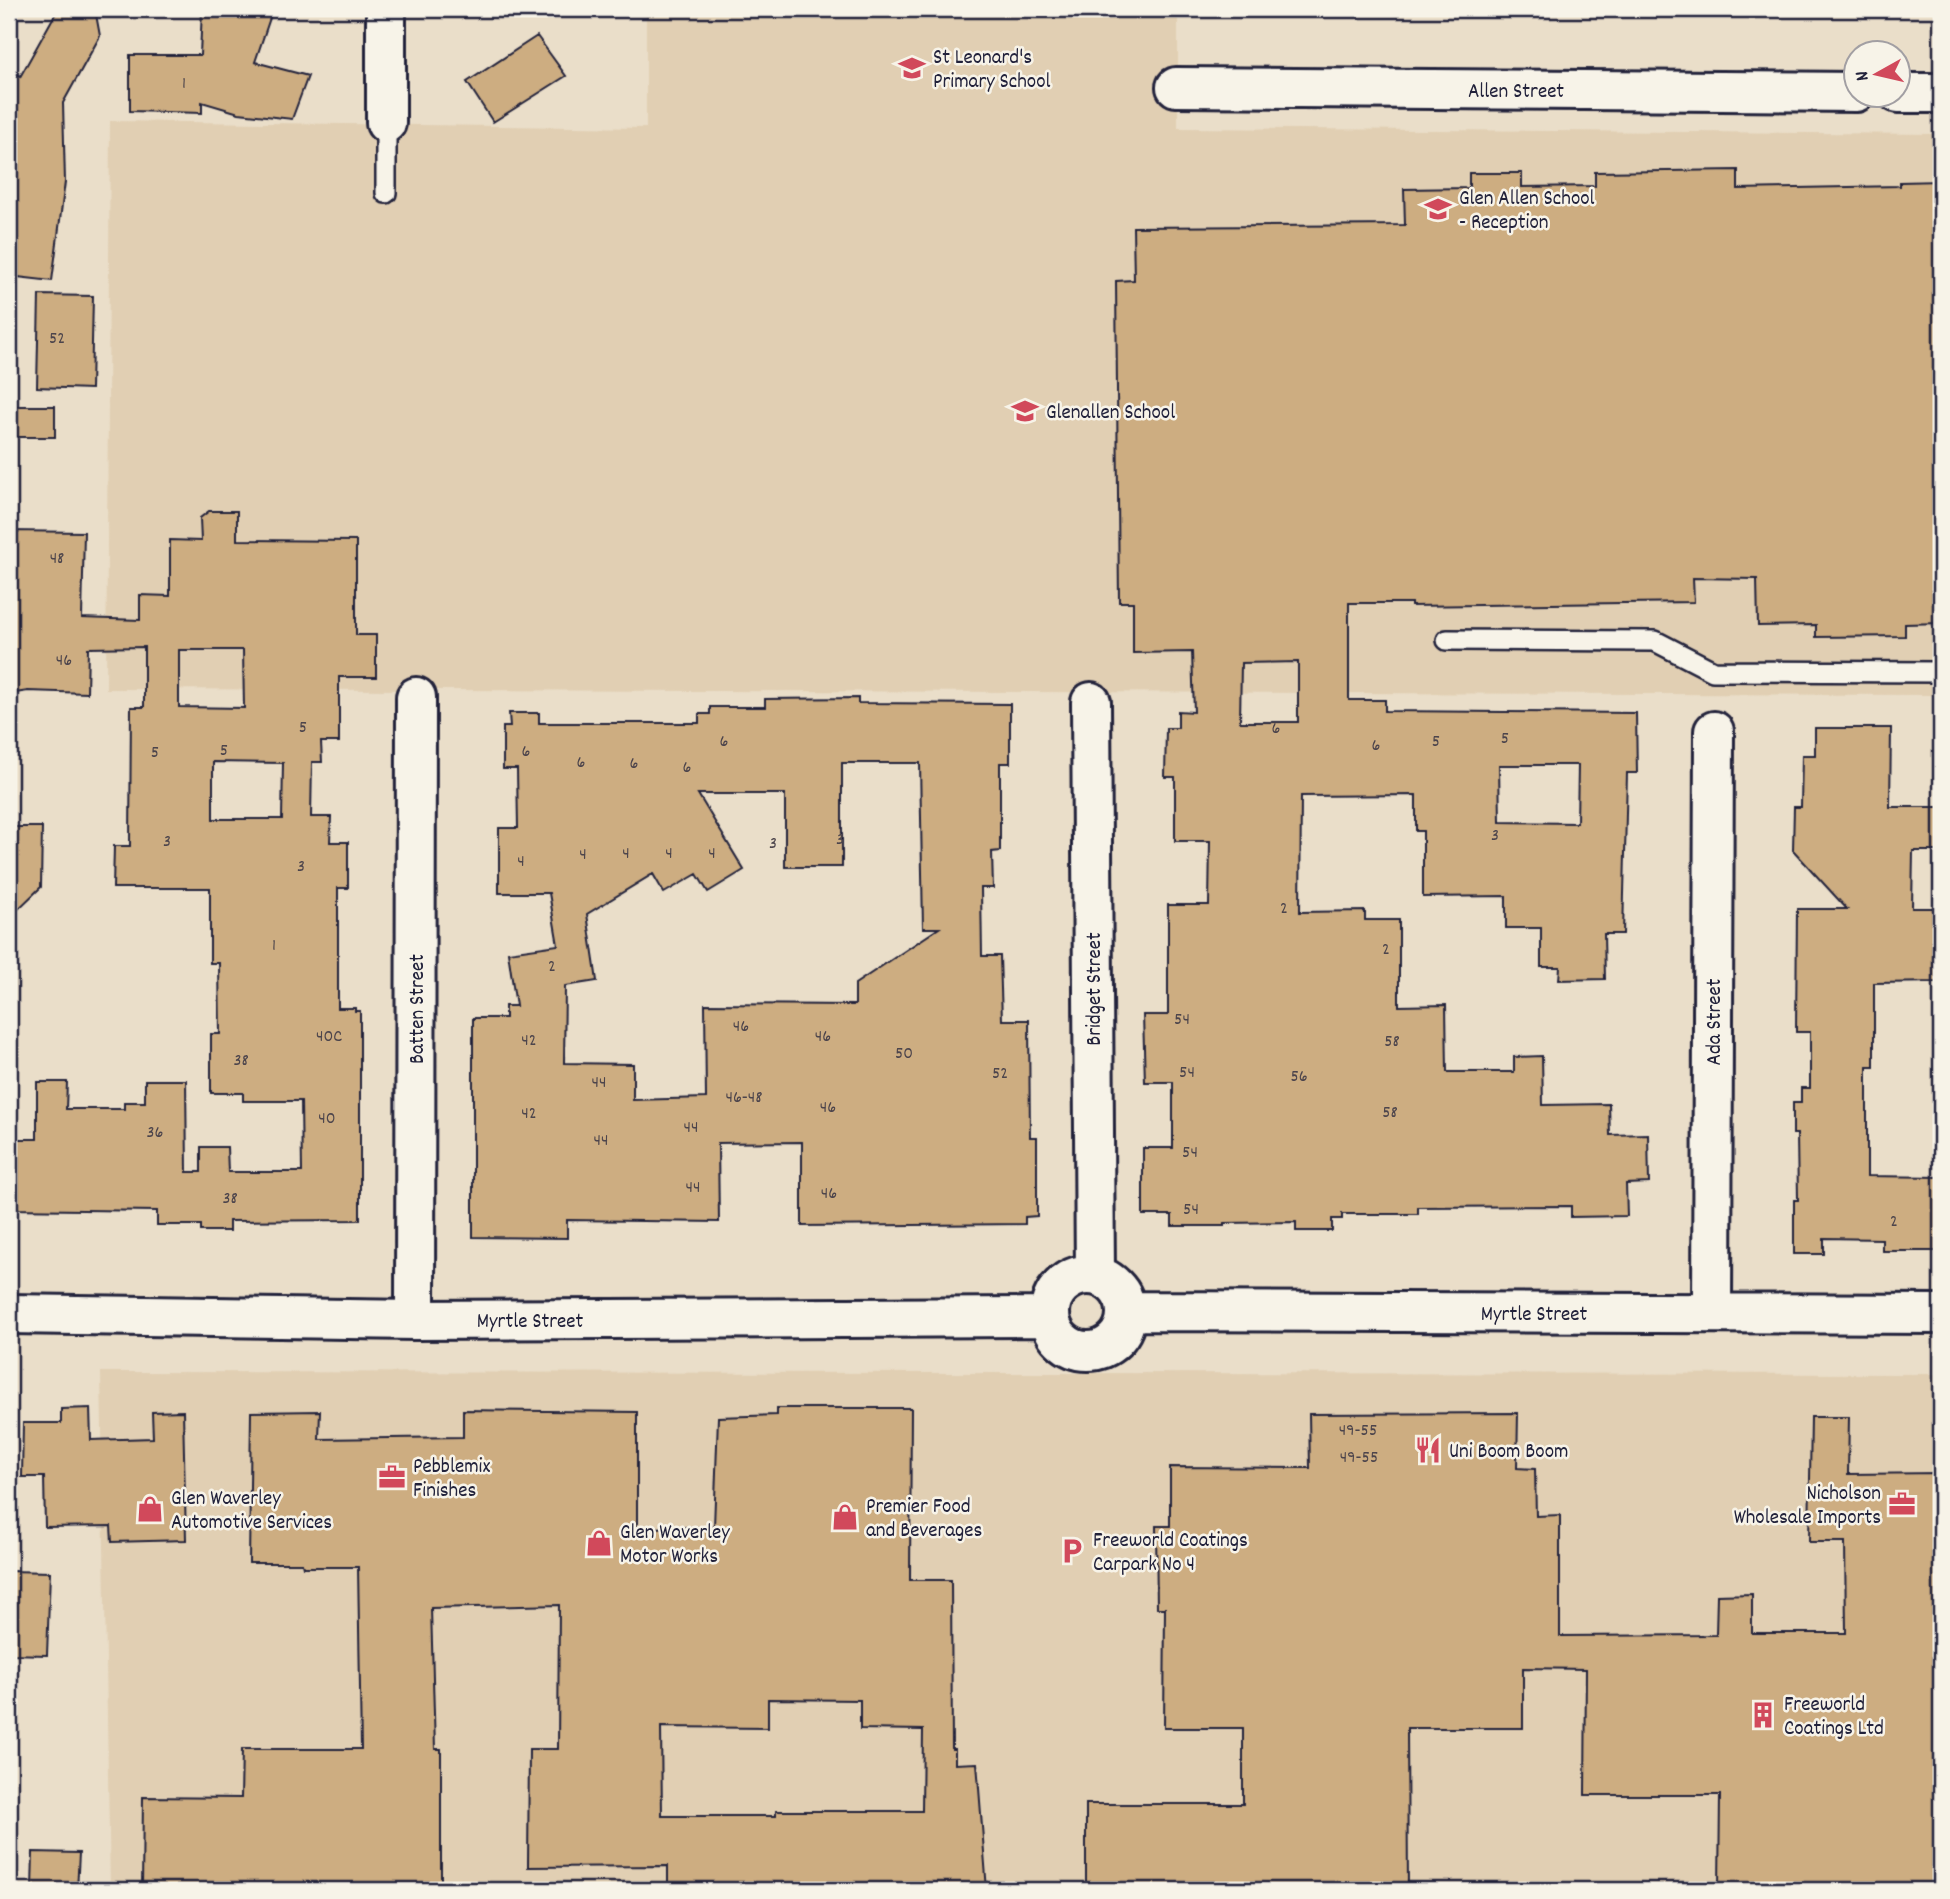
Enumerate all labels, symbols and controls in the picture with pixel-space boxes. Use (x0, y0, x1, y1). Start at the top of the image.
north arrow (1842, 38, 1912, 108)
place label: St Leonard's Primary School (933, 44, 1051, 98)
school or university icon: St Leonard's Primary School (897, 53, 927, 83)
text: N (1850, 69, 1878, 82)
house number: 1 (182, 72, 186, 97)
street label: Allen Street (1468, 78, 1564, 108)
place label: Glen Allen School - Reception (1459, 185, 1595, 239)
school or university icon: Glen Allen School - Reception (1423, 194, 1453, 224)
house number: 52 (49, 327, 65, 352)
school or university icon: Glenallen School (1010, 396, 1040, 426)
place label: Glenallen School (1046, 399, 1175, 429)
house number: 48 (50, 547, 64, 572)
house number: 46 (56, 649, 72, 674)
house number: 5 (299, 716, 307, 741)
house number: 6 (1272, 717, 1280, 742)
house number: 5 (1501, 727, 1509, 752)
house number: 6 (720, 730, 728, 755)
house number: 5 (1432, 730, 1440, 755)
house number: 6 (1372, 734, 1380, 759)
house number: 5 (220, 739, 228, 764)
house number: 6 (522, 740, 530, 765)
house number: 5 (151, 741, 159, 766)
house number: 6 (577, 751, 585, 776)
house number: 6 (630, 752, 638, 777)
house number: 6 (683, 756, 691, 781)
house number: 3 (1491, 824, 1499, 849)
house number: 3 (836, 828, 844, 853)
house number: 3 (163, 830, 171, 855)
house number: 3 (769, 832, 777, 857)
house number: 4 (622, 842, 630, 867)
house number: 4 (665, 842, 673, 867)
house number: 4 (708, 842, 716, 867)
house number: 4 (579, 843, 587, 868)
house number: 4 (517, 850, 525, 875)
house number: 3 (297, 855, 305, 880)
house number: 2 (1280, 897, 1288, 922)
street label: Bridget Street (1081, 932, 1111, 1046)
house number: 1 (272, 934, 276, 959)
house number: 2 (1382, 938, 1390, 963)
street label: Batten Street (404, 954, 434, 1064)
house number: 2 (548, 955, 556, 980)
street label: Ada Street (1701, 978, 1731, 1066)
house number: 54 (1174, 1008, 1190, 1033)
house number: 46 (733, 1015, 749, 1040)
house number: 40C (316, 1025, 342, 1050)
house number: 46 (815, 1025, 831, 1050)
house number: 42 (521, 1029, 537, 1054)
house number: 58 (1384, 1030, 1400, 1055)
house number: 50 (895, 1042, 913, 1067)
house number: 38 (233, 1049, 249, 1074)
house number: 54 (1179, 1061, 1195, 1086)
house number: 52 (992, 1062, 1008, 1087)
house number: 56 (1290, 1065, 1308, 1090)
house number: 44 (592, 1071, 606, 1096)
house number: 46-48 (725, 1086, 763, 1111)
house number: 46 (820, 1096, 836, 1121)
house number: 58 (1382, 1101, 1398, 1126)
house number: 42 (521, 1102, 537, 1127)
house number: 40 (318, 1107, 336, 1132)
house number: 44 (684, 1116, 698, 1141)
house number: 36 (147, 1121, 163, 1146)
house number: 44 (594, 1129, 608, 1154)
house number: 54 (1182, 1141, 1198, 1166)
house number: 44 (686, 1176, 700, 1201)
house number: 46 (821, 1182, 837, 1207)
house number: 38 (222, 1187, 238, 1212)
house number: 54 (1183, 1198, 1199, 1223)
house number: 2 (1890, 1210, 1898, 1235)
street label: Myrtle Street (1481, 1301, 1587, 1331)
street label: Myrtle Street (477, 1308, 583, 1338)
house number: 49-55 (1339, 1419, 1377, 1444)
restaurant icon: Uni Boom Boom (1413, 1435, 1443, 1465)
place label: Uni Boom Boom (1449, 1438, 1568, 1468)
house number: 49-55 (1340, 1446, 1378, 1471)
place label: Pebblemix Finishes (413, 1453, 490, 1507)
office icon: Pebblemix Finishes (377, 1462, 407, 1492)
place label: Nicholson Wholesale Imports (1734, 1480, 1881, 1534)
place label: Glen Waverley Automotive Services (171, 1485, 332, 1539)
office icon: Nicholson Wholesale Imports (1887, 1489, 1917, 1519)
place label: Premier Food and Beverages (866, 1493, 982, 1547)
shop icon: Glen Waverley Automotive Services (135, 1494, 165, 1524)
shop icon: Premier Food and Beverages (830, 1502, 860, 1532)
place label: Glen Waverley Motor Works (620, 1519, 730, 1573)
place label: Freeworld Coatings Carpark No 4 (1093, 1527, 1248, 1581)
shop icon: Glen Waverley Motor Works (584, 1528, 614, 1558)
parking icon: Freeworld Coatings Carpark No 4 (1057, 1536, 1087, 1566)
place label: Freeworld Coatings Ltd (1784, 1691, 1884, 1745)
building icon: Freeworld Coatings Ltd (1748, 1700, 1778, 1730)

